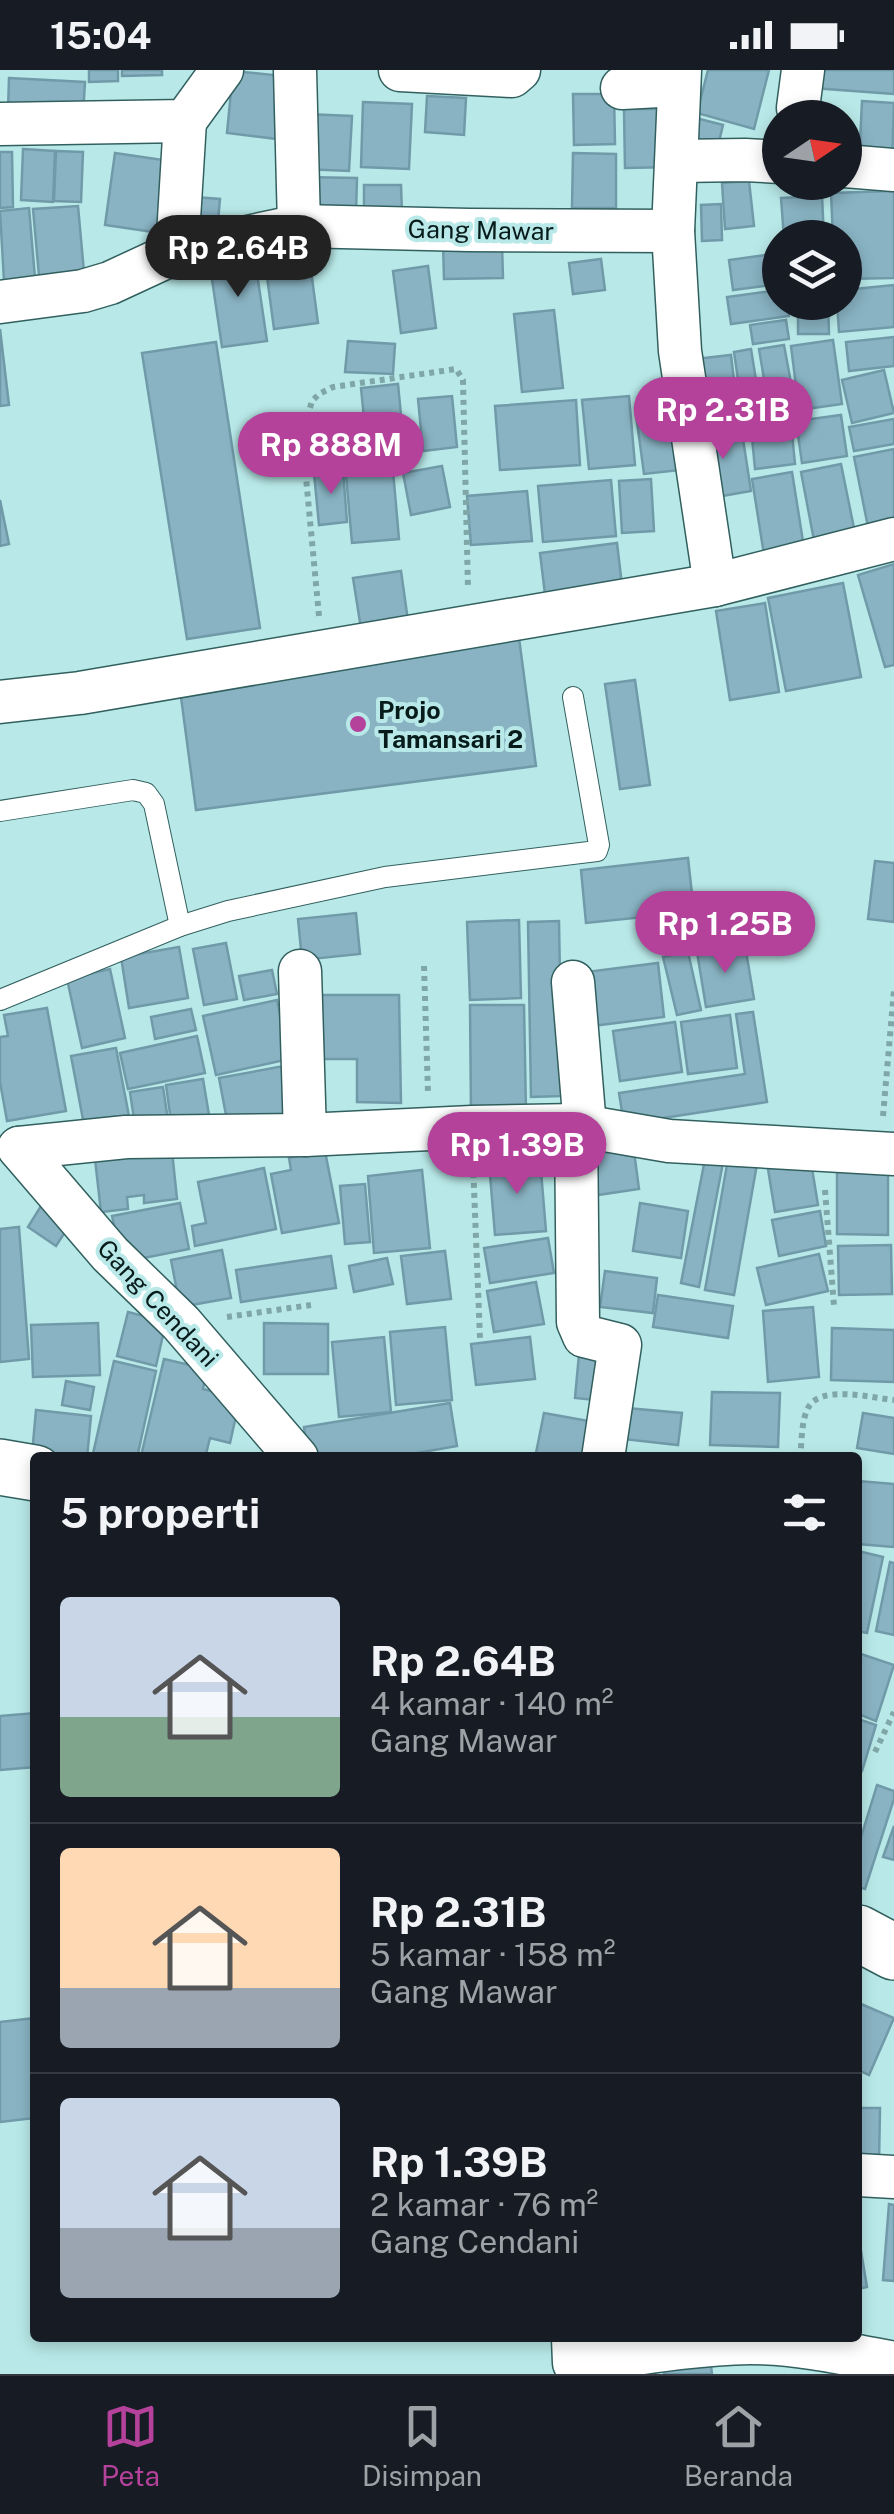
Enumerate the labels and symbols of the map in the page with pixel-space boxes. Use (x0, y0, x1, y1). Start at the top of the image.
north arrow (762, 100, 862, 200)
street label: Gang Mawar (408, 214, 554, 246)
pin: Rp 2.64B (135, 215, 341, 300)
pin: Rp 2.31B (620, 377, 826, 462)
pin: Rp 888M (239, 412, 423, 497)
place label: Projo Tamansari 2 (378, 695, 523, 754)
marker: Projo Tamansari 2 (347, 713, 369, 735)
pin: Rp 1.25B (622, 891, 828, 976)
pin: Rp 1.39B (414, 1112, 620, 1197)
street label: Gang Cendani (91, 1233, 225, 1373)

